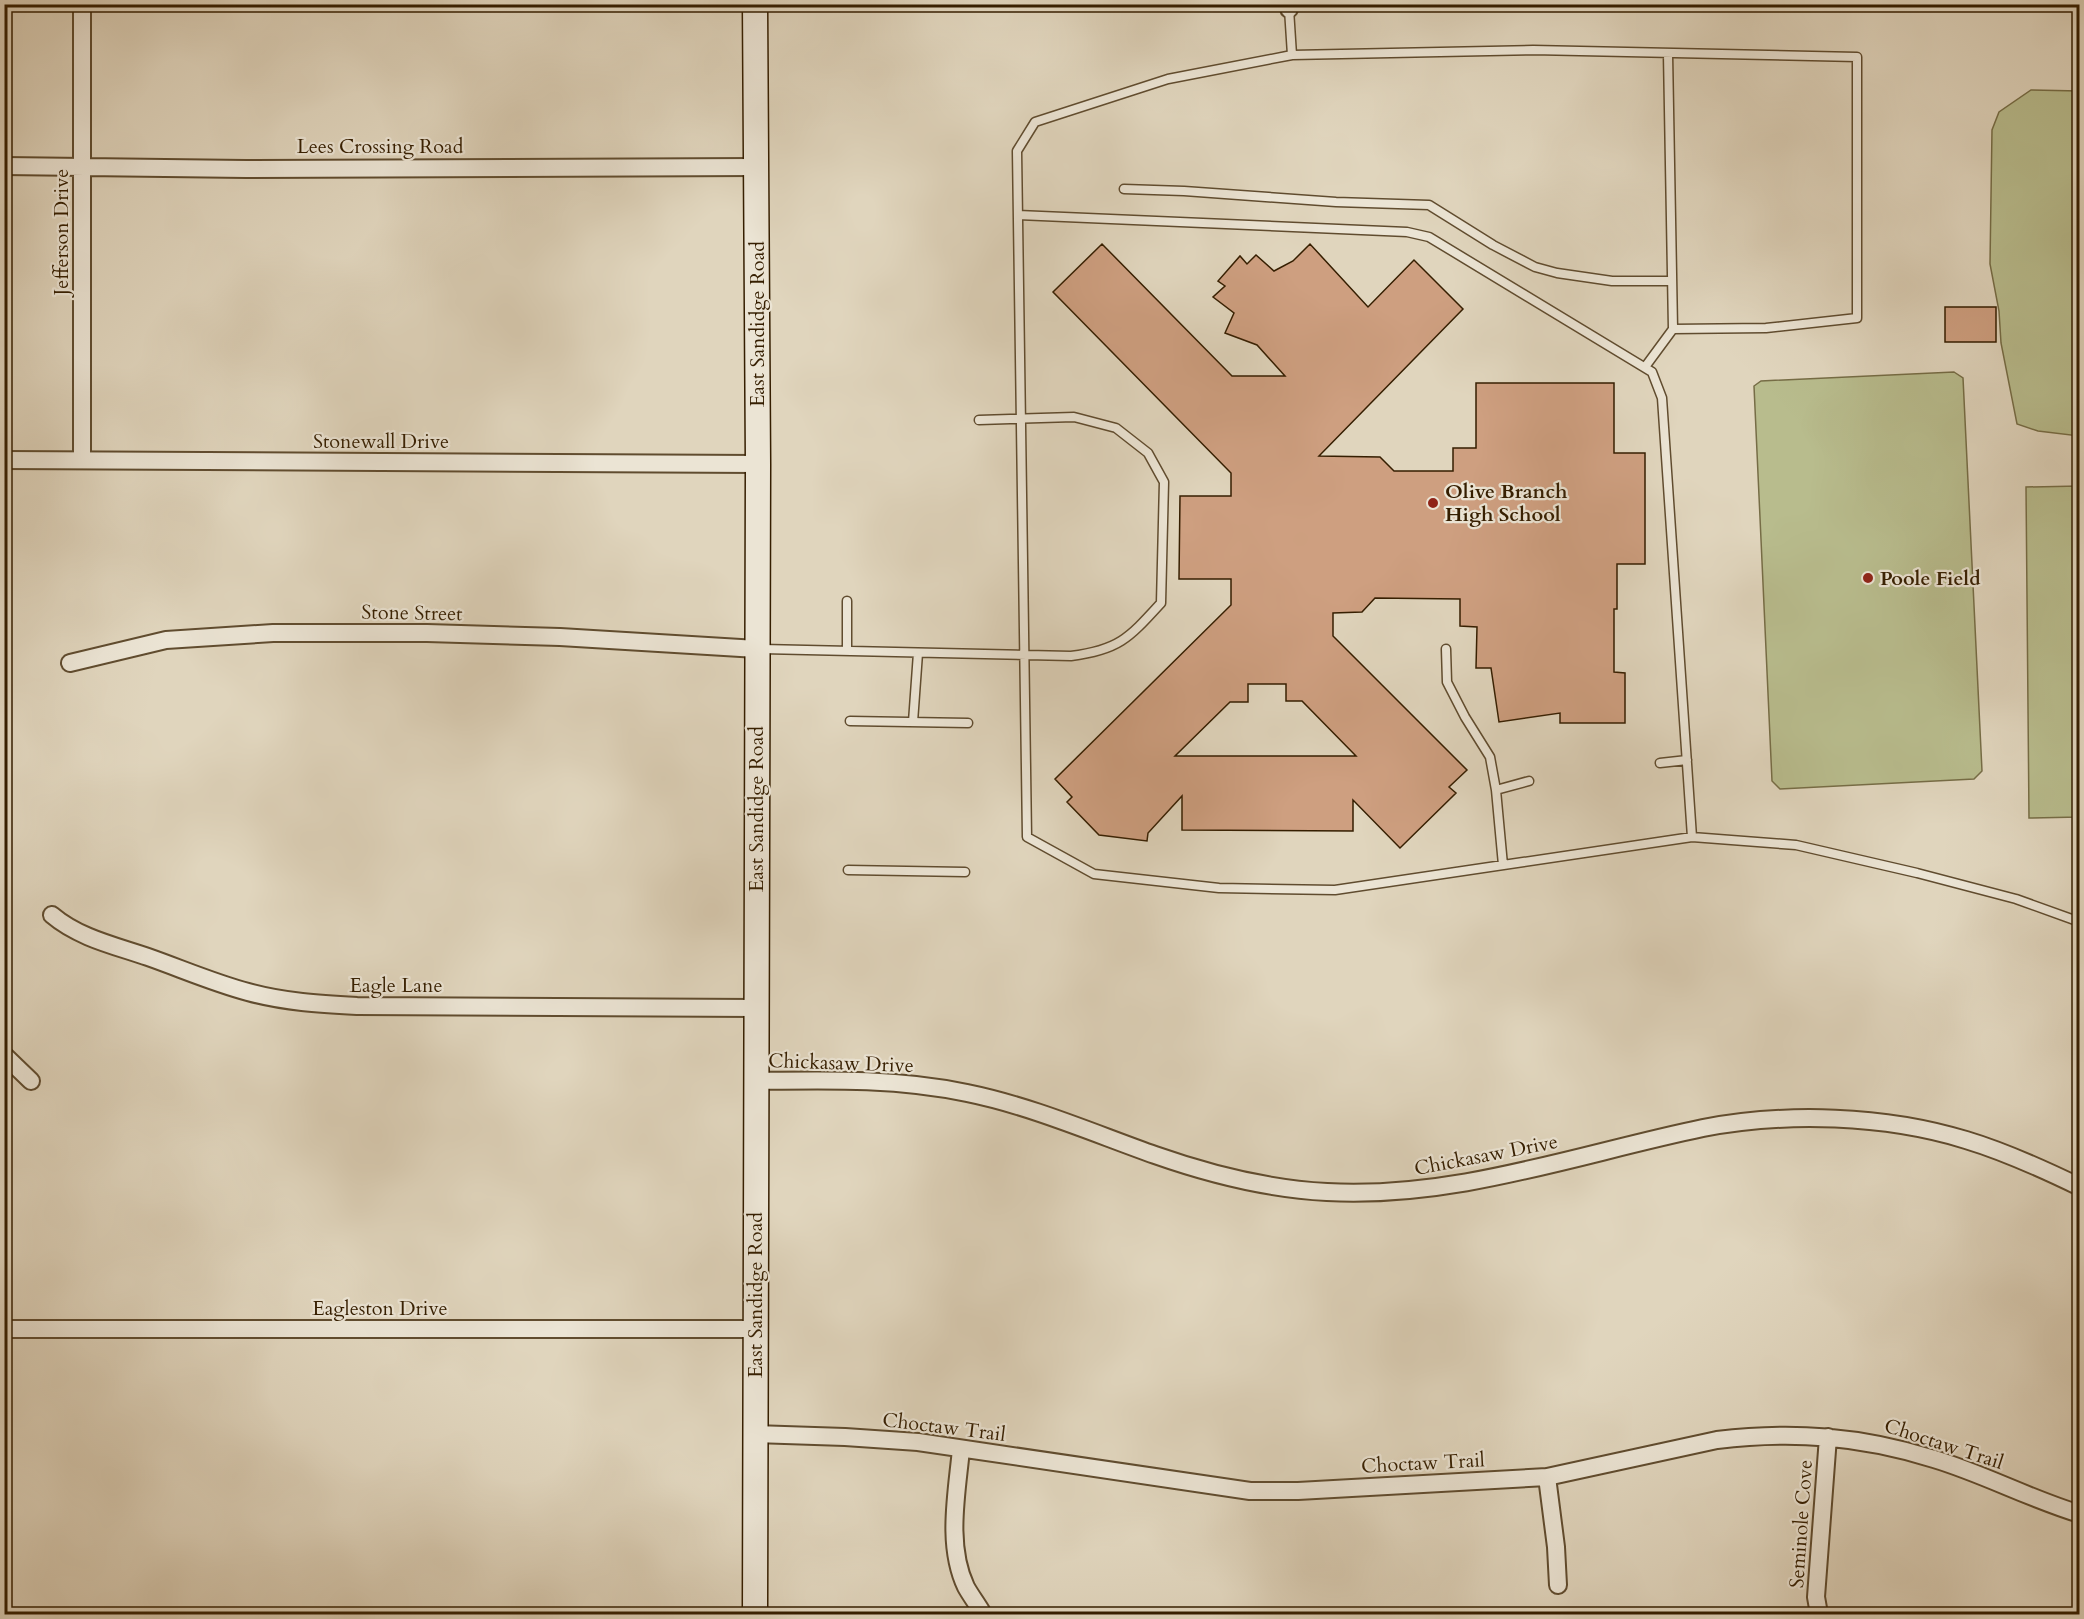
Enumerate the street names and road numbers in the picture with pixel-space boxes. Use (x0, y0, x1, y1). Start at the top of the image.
street label: Lees Crossing Road (297, 133, 464, 160)
street label: Jefferson Drive (48, 169, 75, 298)
street label: East Sandidge Road (744, 241, 771, 407)
street label: Stonewall Drive (313, 428, 449, 455)
street label: Stone Street (361, 599, 463, 627)
street label: East Sandidge Road (743, 726, 770, 892)
street label: Eagle Lane (350, 972, 442, 999)
street label: Chickasaw Drive (768, 1047, 914, 1079)
street label: Chickasaw Drive (1412, 1128, 1560, 1182)
street label: East Sandidge Road (742, 1212, 769, 1378)
street label: Eagleston Drive (312, 1295, 448, 1322)
street label: Choctaw Trail (881, 1406, 1007, 1448)
street label: Choctaw Trail (1881, 1412, 2007, 1476)
street label: Choctaw Trail (1360, 1446, 1486, 1480)
street label: Seminole Cove (1783, 1459, 1819, 1589)

